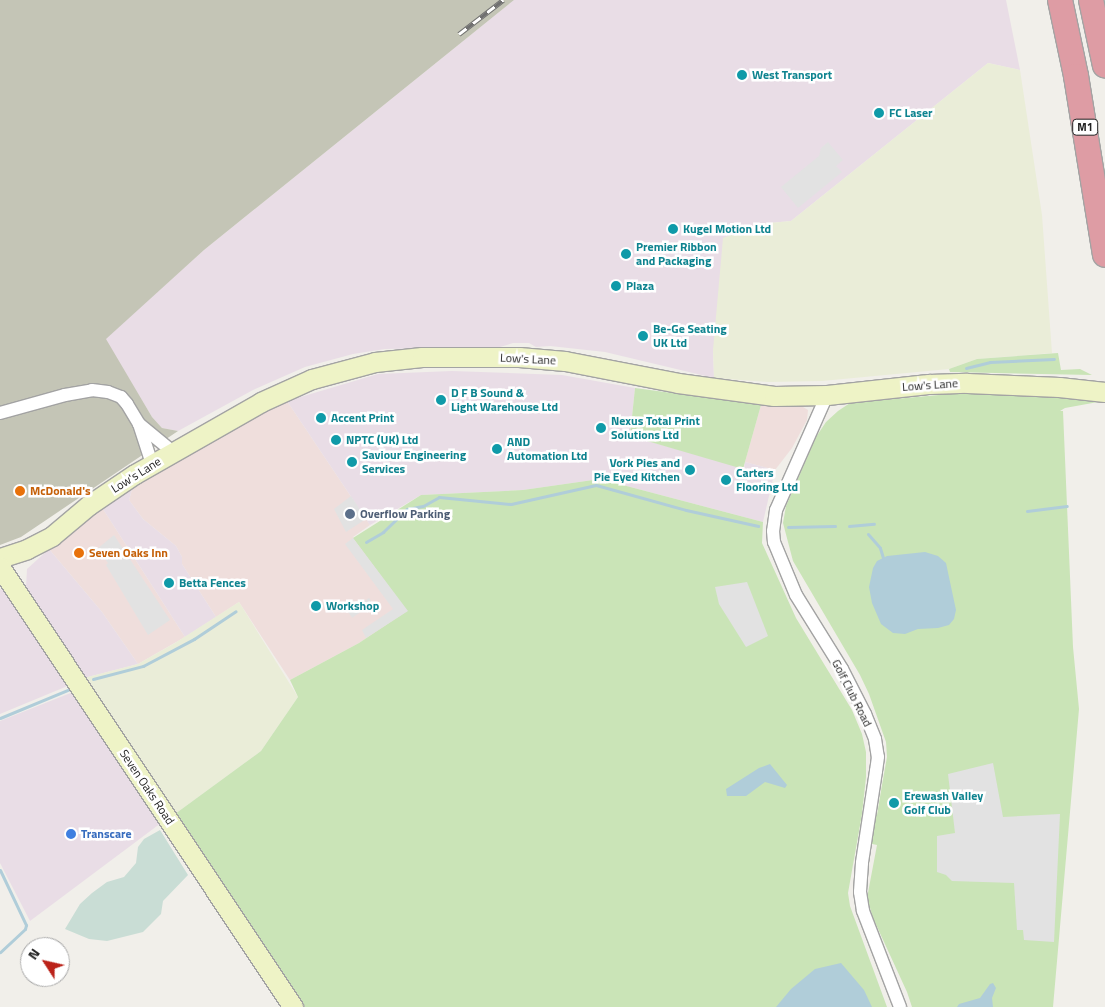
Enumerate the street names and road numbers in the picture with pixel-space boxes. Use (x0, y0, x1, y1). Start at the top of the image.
road number: M1 (1071, 118, 1099, 136)
street label: Low's Lane (500, 350, 556, 368)
street label: Low's Lane (902, 376, 958, 394)
street label: Low's Lane (108, 454, 164, 496)
street label: Golf Club Road (829, 657, 875, 729)
street label: Seven Oaks Road (117, 747, 177, 827)

